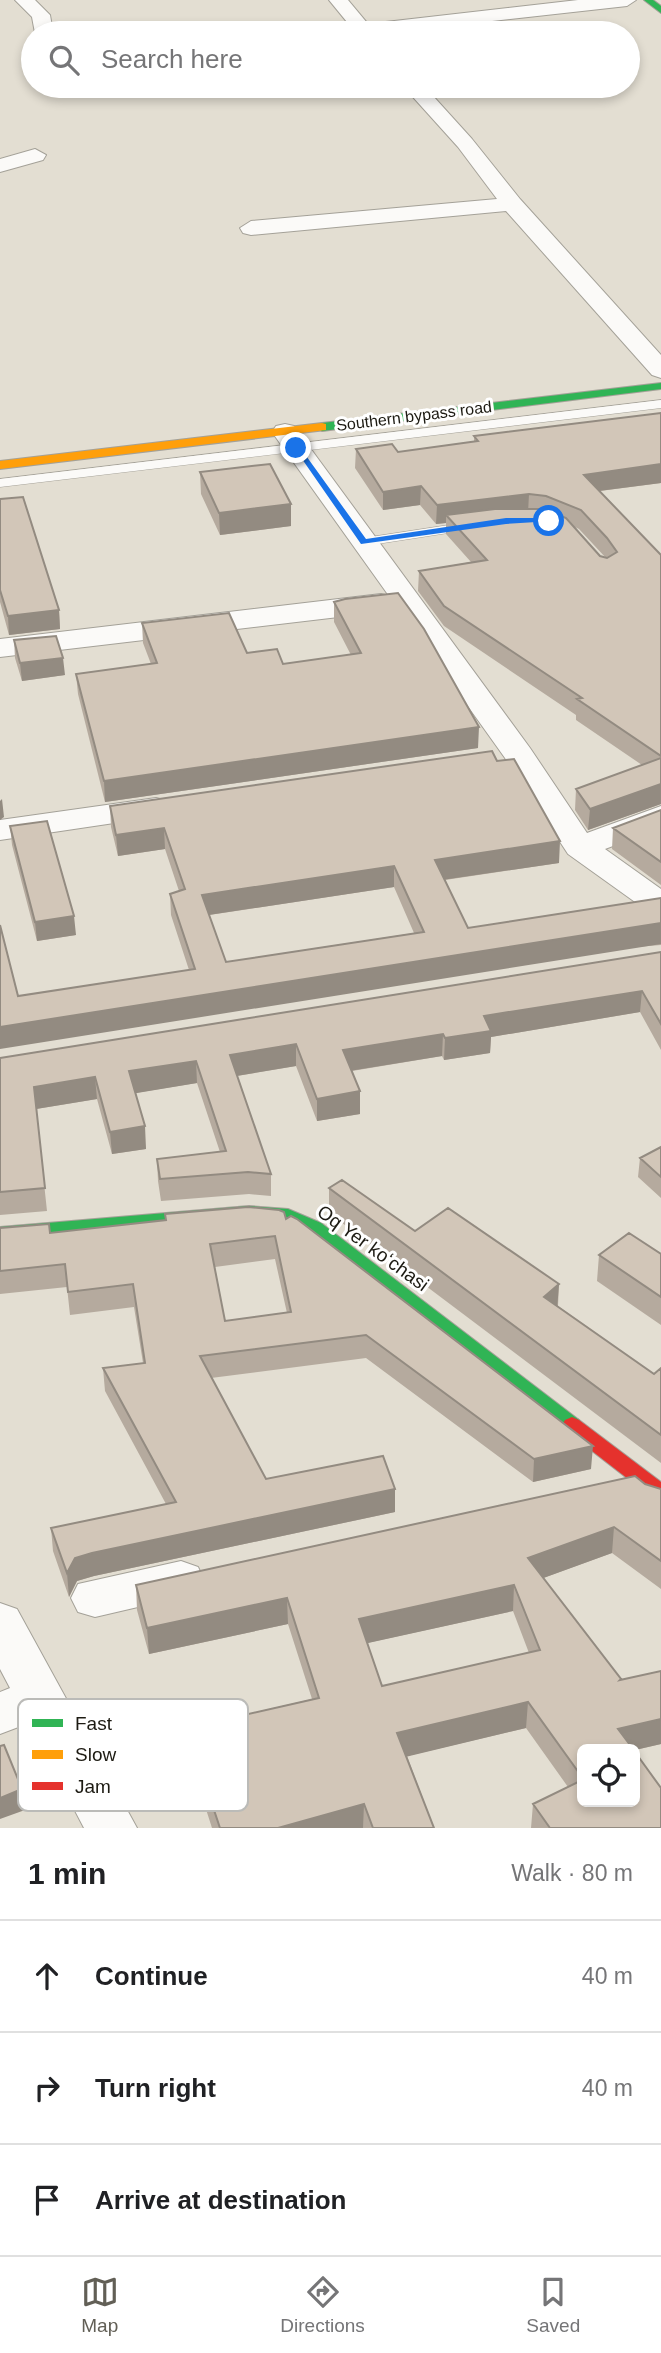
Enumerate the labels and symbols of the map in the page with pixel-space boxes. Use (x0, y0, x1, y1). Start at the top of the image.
street label: Southern bypass road (335, 398, 493, 434)
route end (280, 432, 311, 463)
route start (533, 505, 564, 536)
street label: Oq Yer koʻchasi (313, 1201, 433, 1295)
legend (18, 1699, 248, 1811)
text: Fast (75, 1713, 113, 1734)
text: Slow (75, 1744, 116, 1765)
text: Jam (75, 1776, 111, 1797)

